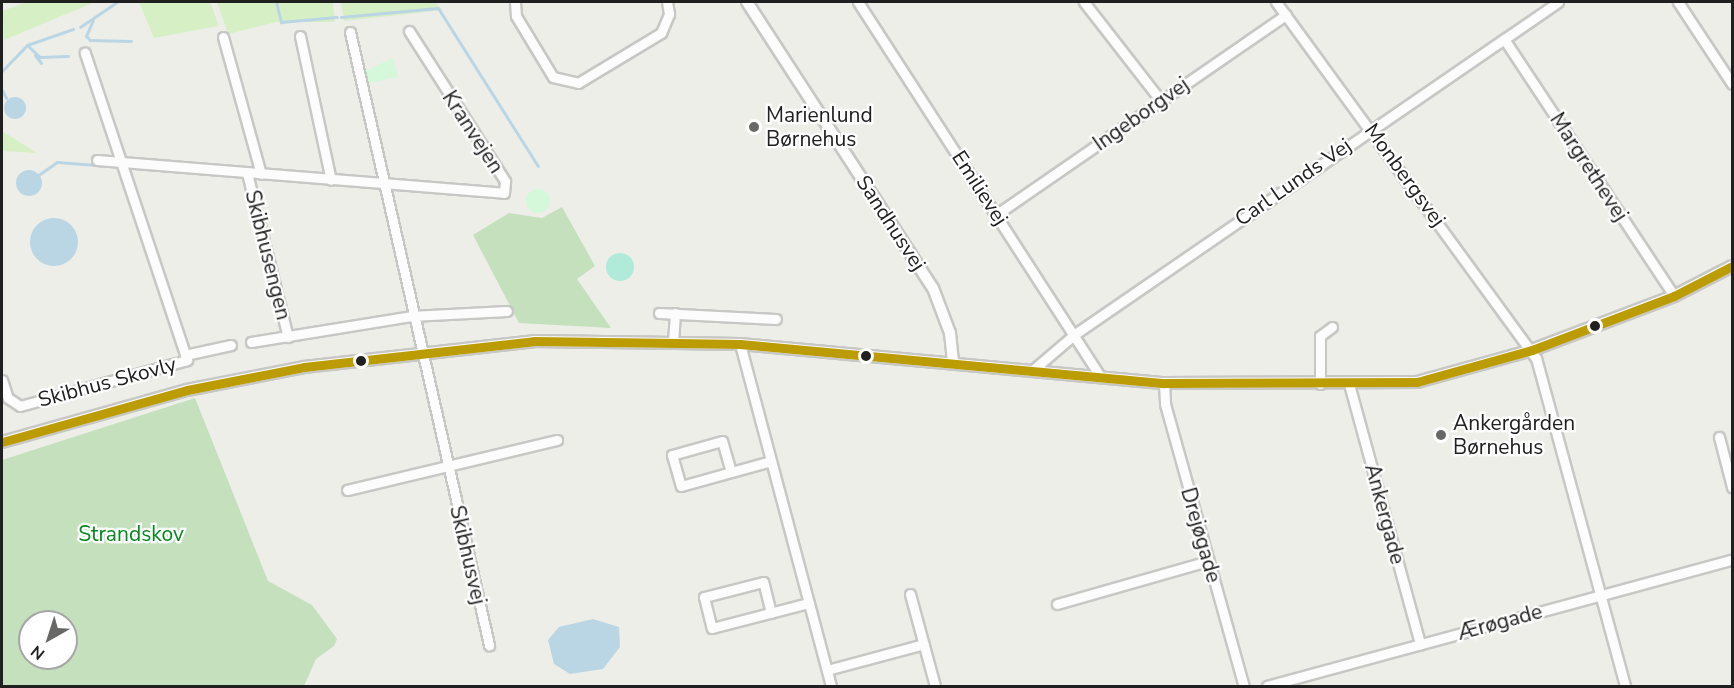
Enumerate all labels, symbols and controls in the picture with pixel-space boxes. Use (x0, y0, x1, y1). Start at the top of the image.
street label: Ingeborgvej (1088, 72, 1194, 156)
street label: Kranvejen (437, 86, 509, 178)
place label: Marienlund Børnehus (766, 102, 873, 152)
street label: Margrethevej (1545, 108, 1633, 226)
street label: Monbergsvej (1359, 119, 1451, 231)
marker: Marienlund Børnehus (747, 120, 761, 134)
street label: Carl Lunds Vej (1230, 133, 1356, 231)
street label: Emilievej (947, 146, 1013, 230)
street label: Sandhusvej (851, 171, 931, 275)
street label: Skibhusengen (240, 188, 296, 322)
unlabelled marker (1589, 320, 1601, 332)
unlabelled marker (860, 350, 872, 362)
street label: Skibhus Skovly (35, 351, 179, 413)
unlabelled marker (355, 355, 367, 367)
place label: Ankergården Børnehus (1453, 410, 1575, 460)
marker: Ankergården Børnehus (1434, 428, 1448, 442)
street label: Ankergade (1360, 461, 1410, 567)
street label: Drejøgade (1175, 485, 1227, 585)
street label: Skibhusvej (444, 503, 492, 607)
park label: Strandskov (78, 521, 184, 547)
street label: Ærøgade (1455, 599, 1545, 645)
north arrow (18, 610, 78, 670)
text: N (26, 640, 50, 665)

